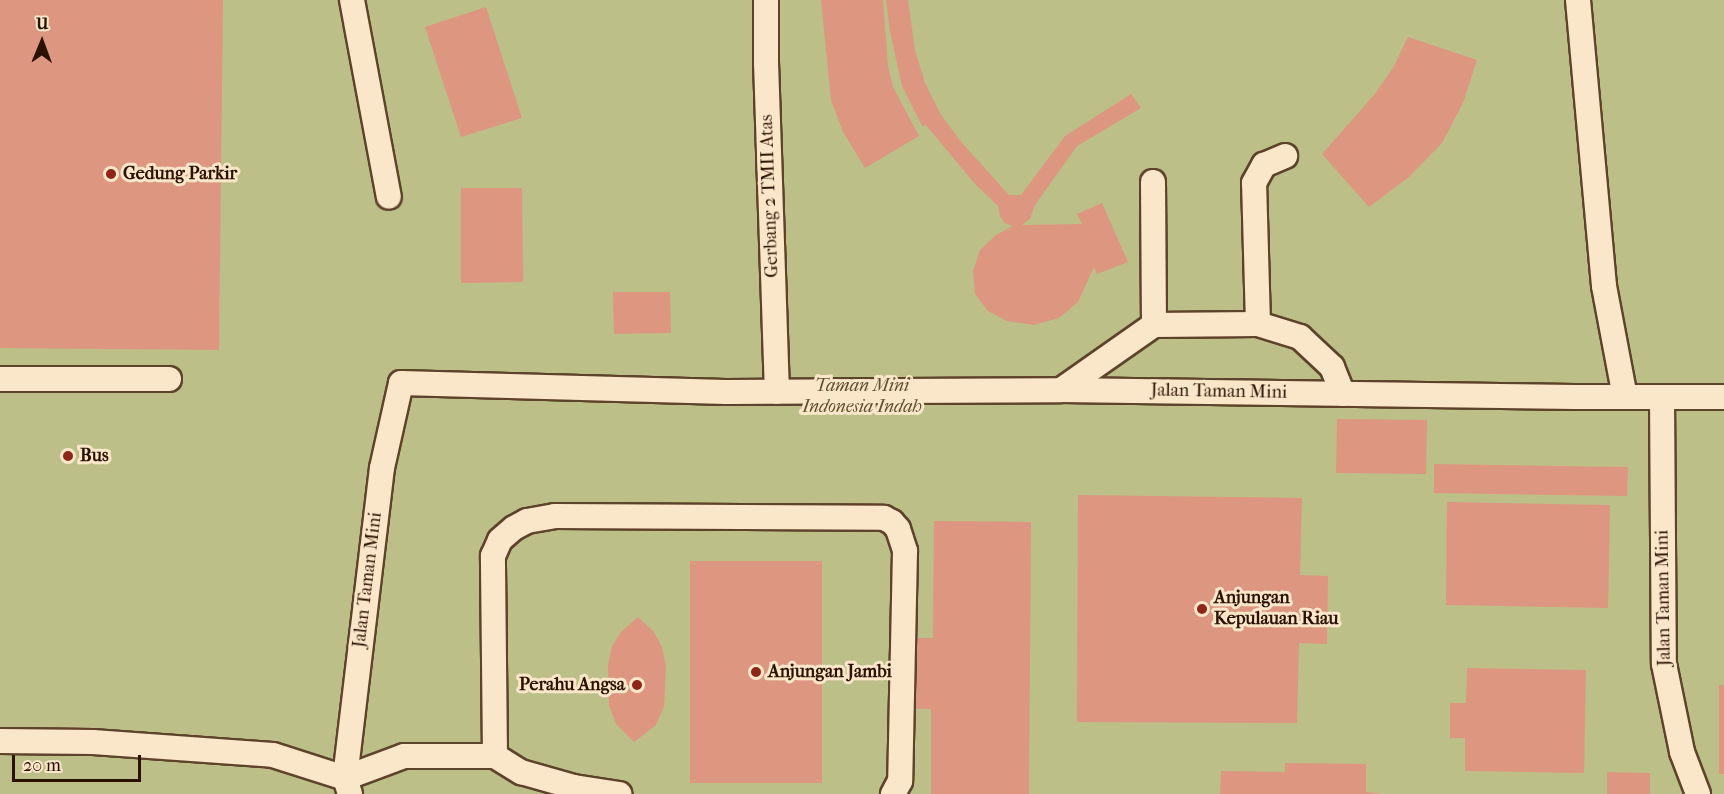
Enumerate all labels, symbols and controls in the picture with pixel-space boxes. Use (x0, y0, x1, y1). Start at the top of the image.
north arrow (12, 12, 72, 72)
text: U (36, 14, 49, 33)
street label: Gerbang 2 TMII Atas (756, 114, 784, 278)
place label: Gedung Parkir (123, 163, 237, 185)
marker: Gedung Parkir (104, 167, 118, 181)
park label: Taman Mini Indonesia Indah (802, 376, 922, 418)
street label: Jalan Taman Mini (1151, 380, 1287, 404)
place label: Bus (80, 445, 109, 467)
marker: Bus (61, 449, 75, 463)
street label: Jalan Taman Mini (349, 511, 387, 649)
street label: Jalan Taman Mini (1652, 530, 1676, 666)
place label: Anjungan Kepulauan Riau (1214, 588, 1338, 630)
marker: Anjungan Kepulauan Riau (1195, 602, 1209, 616)
place label: Anjungan Jambi (768, 661, 892, 683)
marker: Anjungan Jambi (749, 665, 763, 679)
place label: Perahu Angsa (519, 674, 625, 696)
marker: Perahu Angsa (630, 678, 644, 692)
scale bar (15, 743, 144, 781)
text: 20 m (23, 755, 61, 776)

